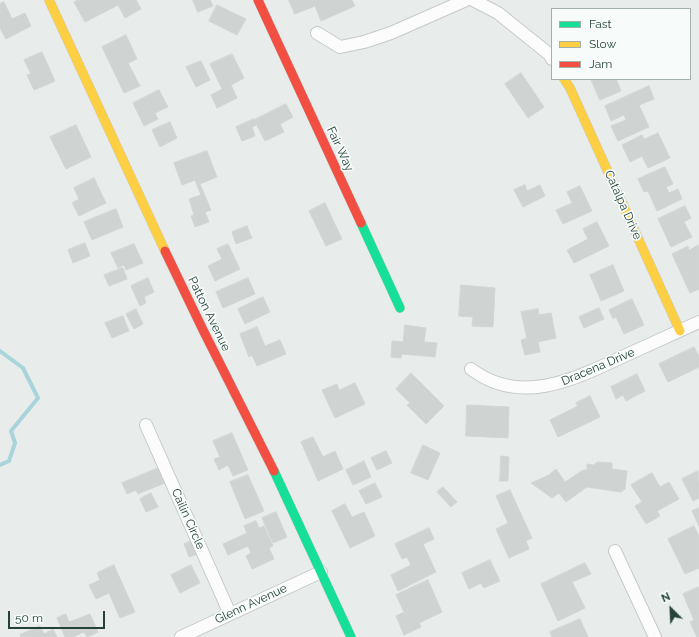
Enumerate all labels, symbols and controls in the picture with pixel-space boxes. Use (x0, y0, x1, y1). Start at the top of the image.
legend (551, 8, 691, 80)
text: Fast (589, 17, 612, 31)
text: Slow (589, 37, 616, 51)
text: Jam (589, 57, 612, 71)
street label: Fair Way (323, 124, 357, 174)
street label: Catalpa Drive (601, 168, 645, 242)
street label: Patton Avenue (185, 274, 233, 354)
street label: Dracena Drive (559, 345, 637, 389)
street label: Cailin Circle (168, 486, 208, 552)
street label: Glenn Avenue (213, 581, 289, 627)
north arrow (651, 589, 691, 629)
text: N (659, 590, 672, 605)
scale bar (10, 603, 107, 629)
text: 50 m (15, 611, 43, 625)

